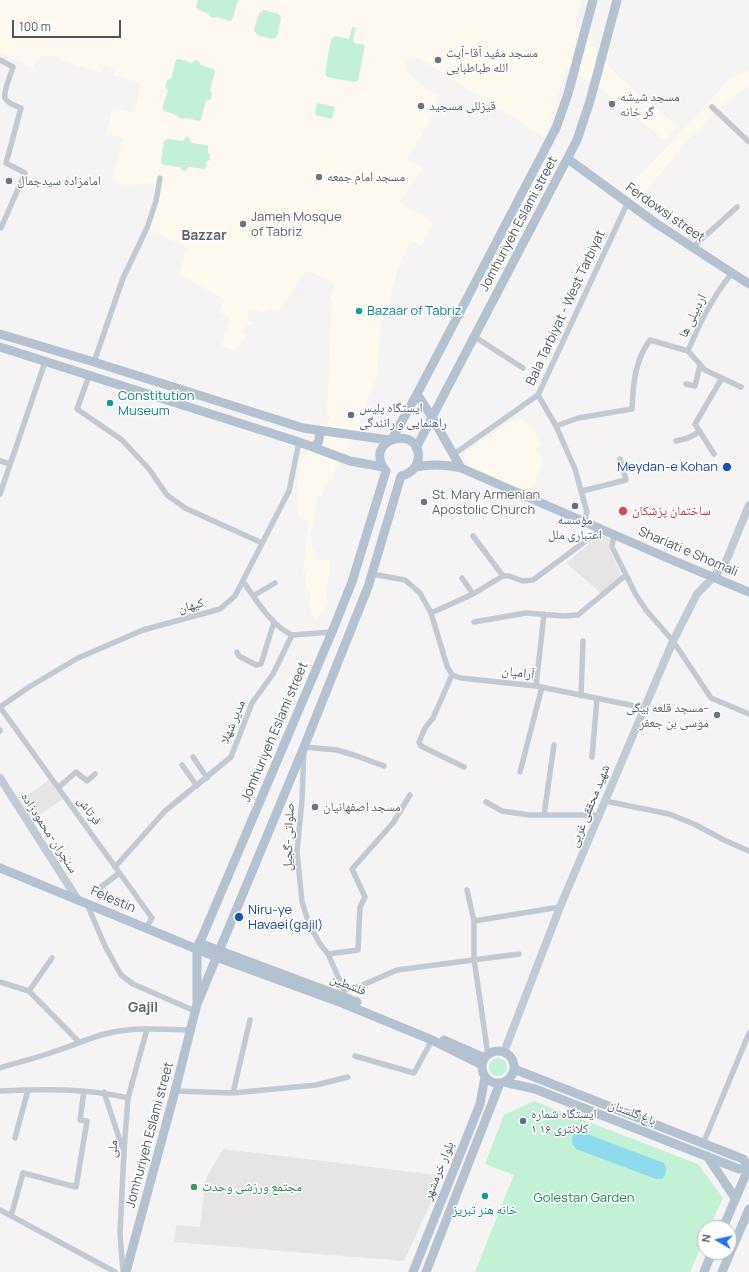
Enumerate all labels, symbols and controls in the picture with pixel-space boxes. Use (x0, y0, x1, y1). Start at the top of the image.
scale bar (14, 12, 123, 38)
text: 100 m (19, 18, 51, 35)
place label: مسجد مفید آقا-آیت الله طباطبایی (446, 45, 538, 76)
marker: مسجد مفید آقا-آیت الله طباطبایی (433, 55, 443, 65)
place label: مسجد شیشه گر خانه (620, 89, 680, 120)
place label: قیزللی مسجید (429, 98, 496, 114)
marker: مسجد شیشه گر خانه (607, 99, 617, 109)
marker: قیزللی مسجید (416, 101, 426, 111)
street label: Jomhuriyeh Eslami street (477, 154, 561, 294)
place label: مسجد امام جمعه (327, 169, 405, 185)
marker: مسجد امام جمعه (314, 172, 324, 182)
place label: امامزاده سیدجمال (17, 173, 101, 189)
marker: امامزاده سیدجمال (4, 176, 14, 186)
street label: Ferdowsi street (623, 180, 707, 246)
place label: Jameh Mosque of Tabriz (251, 209, 342, 240)
marker: Jameh Mosque of Tabriz (238, 219, 248, 229)
district label: Bazzar (181, 228, 227, 244)
street label: Bala Tarbiyat - West Tarbiyat (523, 228, 609, 388)
street label: اردبیلی ها (676, 292, 710, 340)
place label: Bazaar of Tabriz (367, 303, 462, 319)
marker: Bazaar of Tabriz (354, 306, 364, 316)
place label: Constitution Museum (118, 388, 194, 419)
marker: Constitution Museum (105, 398, 115, 408)
place label: ایستگاه پلیس راهنمایی و رانندگی (359, 400, 447, 431)
marker: ایستگاه پلیس راهنمایی و رانندگی (346, 410, 356, 420)
place label: Meydan-e Kohan (617, 459, 718, 475)
marker: Meydan-e Kohan (721, 461, 733, 473)
place label: St. Mary Armenian Apostolic Church (432, 487, 540, 518)
marker: St. Mary Armenian Apostolic Church (419, 497, 429, 507)
marker: مؤسسه اعتباری ملل (570, 501, 580, 511)
place label: ساختمان پزشکان (632, 503, 711, 519)
marker: ساختمان پزشکان (617, 505, 629, 517)
place label: مؤسسه اعتباری ملل (548, 512, 602, 543)
street label: Shariati e Shomali (636, 524, 740, 580)
street label: کیهان (176, 595, 206, 617)
street label: Jomhuriyeh Eslami street (238, 660, 312, 804)
street label: آرامیان (501, 663, 535, 683)
street label: مدیر شهلا (217, 698, 249, 746)
place label: مسجد قلعه بیگی- موسی بن جعفر (626, 700, 709, 731)
marker: مسجد قلعه بیگی- موسی بن جعفر (712, 710, 722, 720)
street label: شهید محققی غربی (566, 763, 614, 849)
street label: سنجران-محمودزاده (17, 790, 81, 876)
street label: فرتاش (74, 794, 104, 828)
place label: مسجد اصفهانیان (323, 799, 401, 815)
marker: مسجد اصفهانیان (310, 802, 320, 812)
street label: صلواتی-گجیل (280, 803, 298, 871)
street label: Felestin (88, 884, 138, 916)
place label: Niru-ye Havaei(gajil) (248, 902, 323, 933)
marker: Niru-ye Havaei(gajil) (233, 911, 245, 923)
street label: فلسطین (328, 971, 368, 999)
district label: Gajil (128, 1000, 158, 1016)
street label: Jomhuriyeh Eslami street (123, 1060, 177, 1210)
street label: باغ گلستان (606, 1097, 658, 1129)
place label: ایستگاه شماره ۱ کلانتری ۱۶ (531, 1106, 597, 1137)
marker: ایستگاه شماره ۱ کلانتری ۱۶ (518, 1116, 528, 1126)
street label: ملی (105, 1139, 121, 1159)
street label: بلوار خرمشهر (420, 1139, 458, 1203)
place label: مجتمع ورزشی وحدت (202, 1179, 302, 1195)
marker: مجتمع ورزشی وحدت (189, 1182, 199, 1192)
park label: Golestan Garden (534, 1190, 634, 1206)
marker: خانه هنر تبریز (480, 1191, 490, 1201)
place label: خانه هنر تبریز (452, 1202, 518, 1218)
north arrow (697, 1220, 737, 1260)
text: N (698, 1233, 714, 1243)

